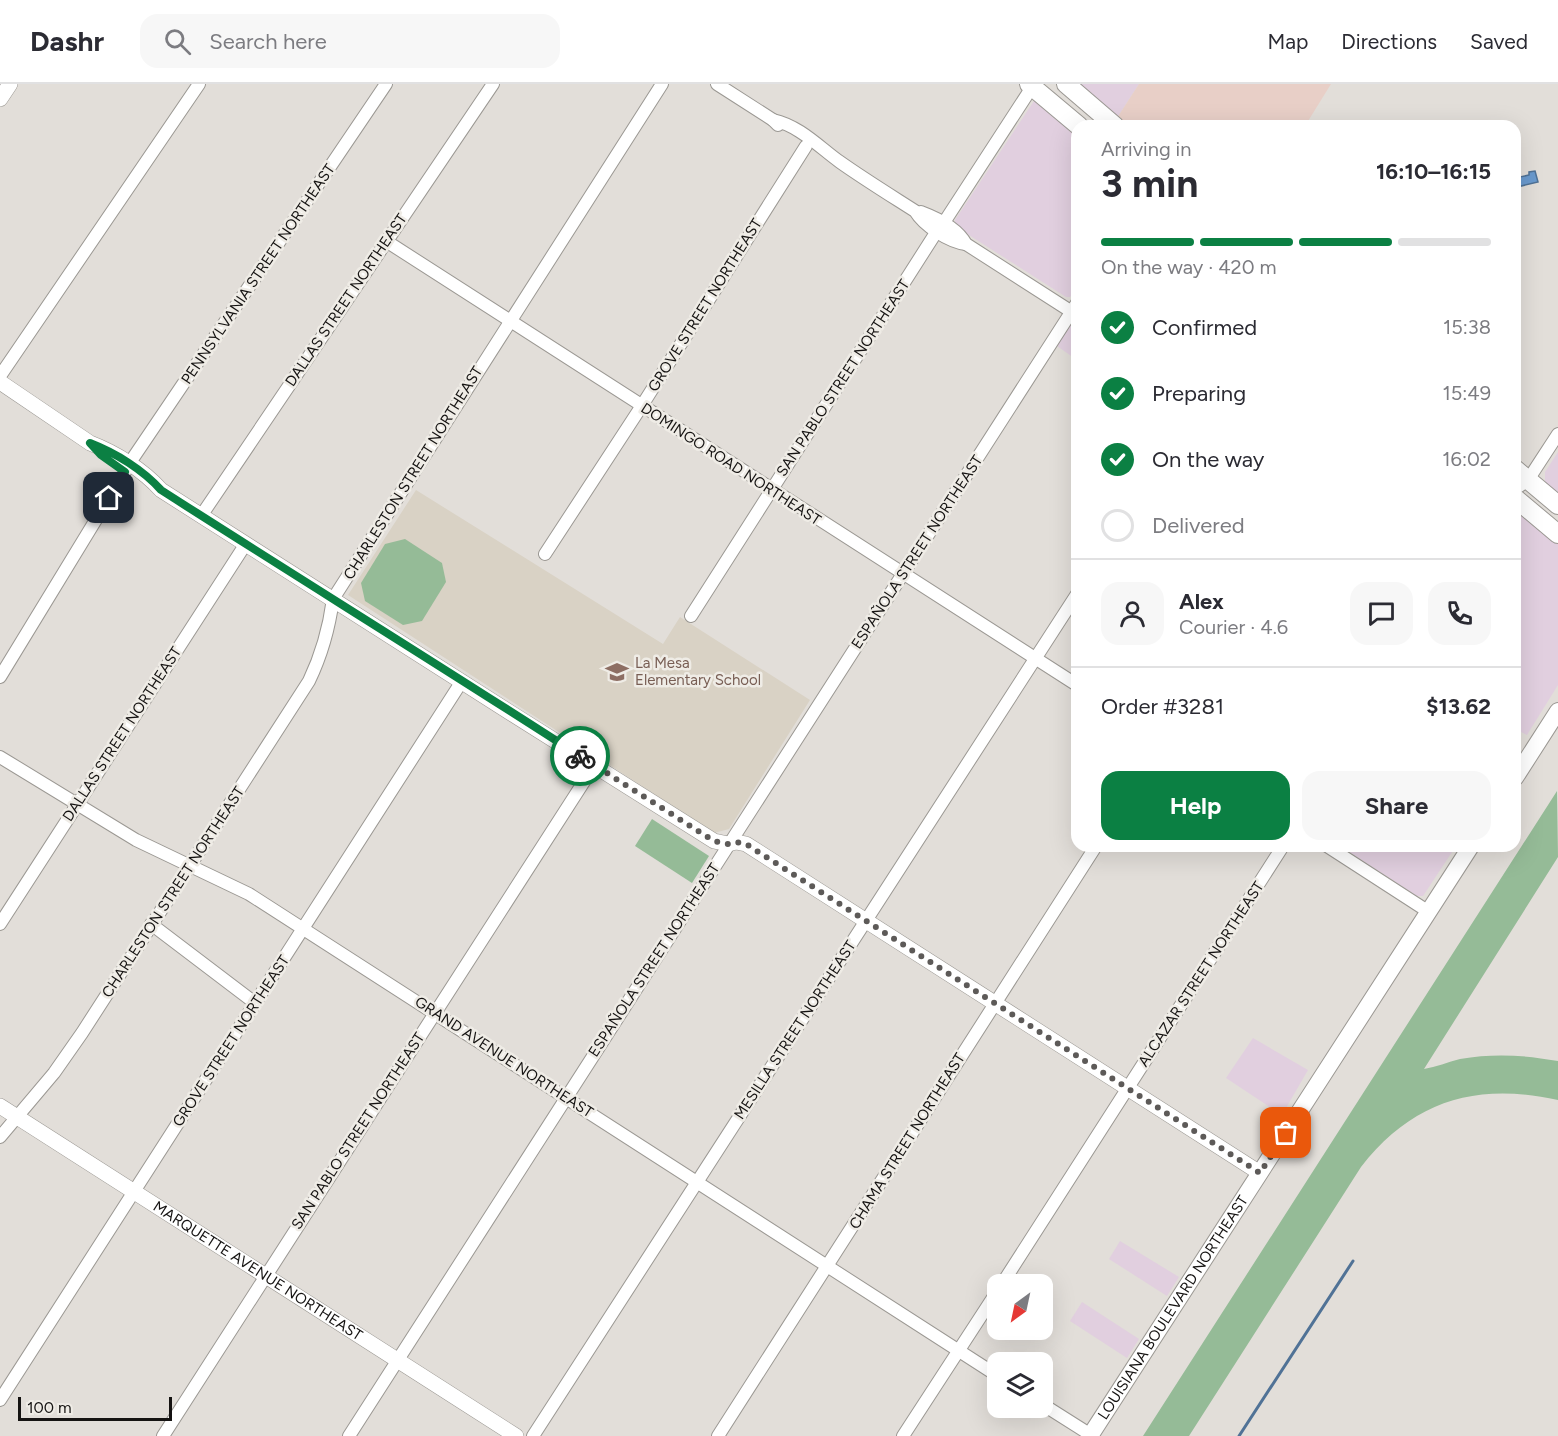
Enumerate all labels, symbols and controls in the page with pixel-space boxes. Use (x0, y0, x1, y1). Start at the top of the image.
search box (140, 14, 560, 68)
text: Dashr (30, 24, 104, 58)
icon: search (161, 25, 194, 58)
text: Search here (209, 28, 327, 55)
text: Map (1267, 29, 1308, 54)
text: Directions (1341, 29, 1437, 54)
text: Saved (1470, 29, 1528, 54)
text: Arriving in (1101, 137, 1191, 161)
text: 16:10–16:15 (1376, 158, 1491, 185)
street label: PENNSYLVANIA STREET NORTHEAST (177, 160, 339, 387)
text: 3 min (1101, 160, 1198, 207)
street label: DALLAS STREET NORTHEAST (281, 210, 411, 390)
street label: GROVE STREET NORTHEAST (644, 215, 766, 395)
text: On the way · 420 m (1101, 255, 1277, 279)
street label: SAN PABLO STREET NORTHEAST (773, 276, 914, 480)
icon: check (1101, 311, 1134, 344)
text: Confirmed (1152, 314, 1257, 341)
text: 15:38 (1443, 315, 1491, 339)
street label: CHARLESTON STREET NORTHEAST (340, 362, 487, 583)
icon: check (1101, 377, 1134, 410)
text: Preparing (1152, 380, 1246, 407)
text: 15:49 (1442, 381, 1491, 405)
street label: DOMINGO ROAD NORTHEAST (638, 399, 825, 529)
icon: check (1101, 443, 1134, 476)
text: On the way (1152, 446, 1264, 473)
text: 16:02 (1442, 447, 1491, 471)
street label: ESPAÑOLA STREET NORTHEAST (848, 451, 987, 652)
pin (83, 472, 134, 523)
icon: home (92, 481, 125, 514)
text: Delivered (1152, 512, 1245, 539)
button: person (1101, 582, 1164, 645)
button: chat (1350, 582, 1413, 645)
button: phone (1428, 582, 1491, 645)
text: Alex (1179, 588, 1224, 615)
text: Courier · 4.6 (1179, 615, 1288, 639)
street label: DALLAS STREET NORTHEAST (59, 643, 186, 825)
place label: La Mesa Elementary School (635, 654, 761, 689)
school or university icon: La Mesa Elementary School (604, 659, 630, 685)
text: Order #3281 (1101, 693, 1224, 720)
text: $13.62 (1426, 693, 1491, 720)
courier (550, 726, 610, 786)
icon: bike (564, 740, 597, 773)
button: Help (1101, 771, 1290, 840)
button: Share (1302, 771, 1491, 840)
street label: CHARLESTON STREET NORTHEAST (98, 782, 248, 1001)
street label: ESPAÑOLA STREET NORTHEAST (585, 859, 724, 1060)
street label: ALCAZAR STREET NORTHEAST (1134, 877, 1268, 1070)
street label: MESILLA STREET NORTHEAST (730, 937, 860, 1123)
street label: GROVE STREET NORTHEAST (169, 951, 294, 1130)
street label: GRAND AVENUE NORTHEAST (412, 993, 597, 1122)
street label: SAN PABLO STREET NORTHEAST (288, 1029, 429, 1233)
street label: CHAMA STREET NORTHEAST (845, 1049, 969, 1232)
pin (1260, 1107, 1311, 1158)
icon: bag (1269, 1116, 1302, 1149)
street label: LOUISIANA BOULEVARD NORTHEAST (1094, 1192, 1252, 1423)
street label: MARQUETTE AVENUE NORTHEAST (150, 1197, 366, 1345)
north arrow (987, 1274, 1053, 1340)
map controls (987, 1274, 1053, 1418)
button: layers (987, 1352, 1053, 1418)
scale bar (18, 1394, 172, 1422)
text: 100 m (27, 1398, 72, 1417)

